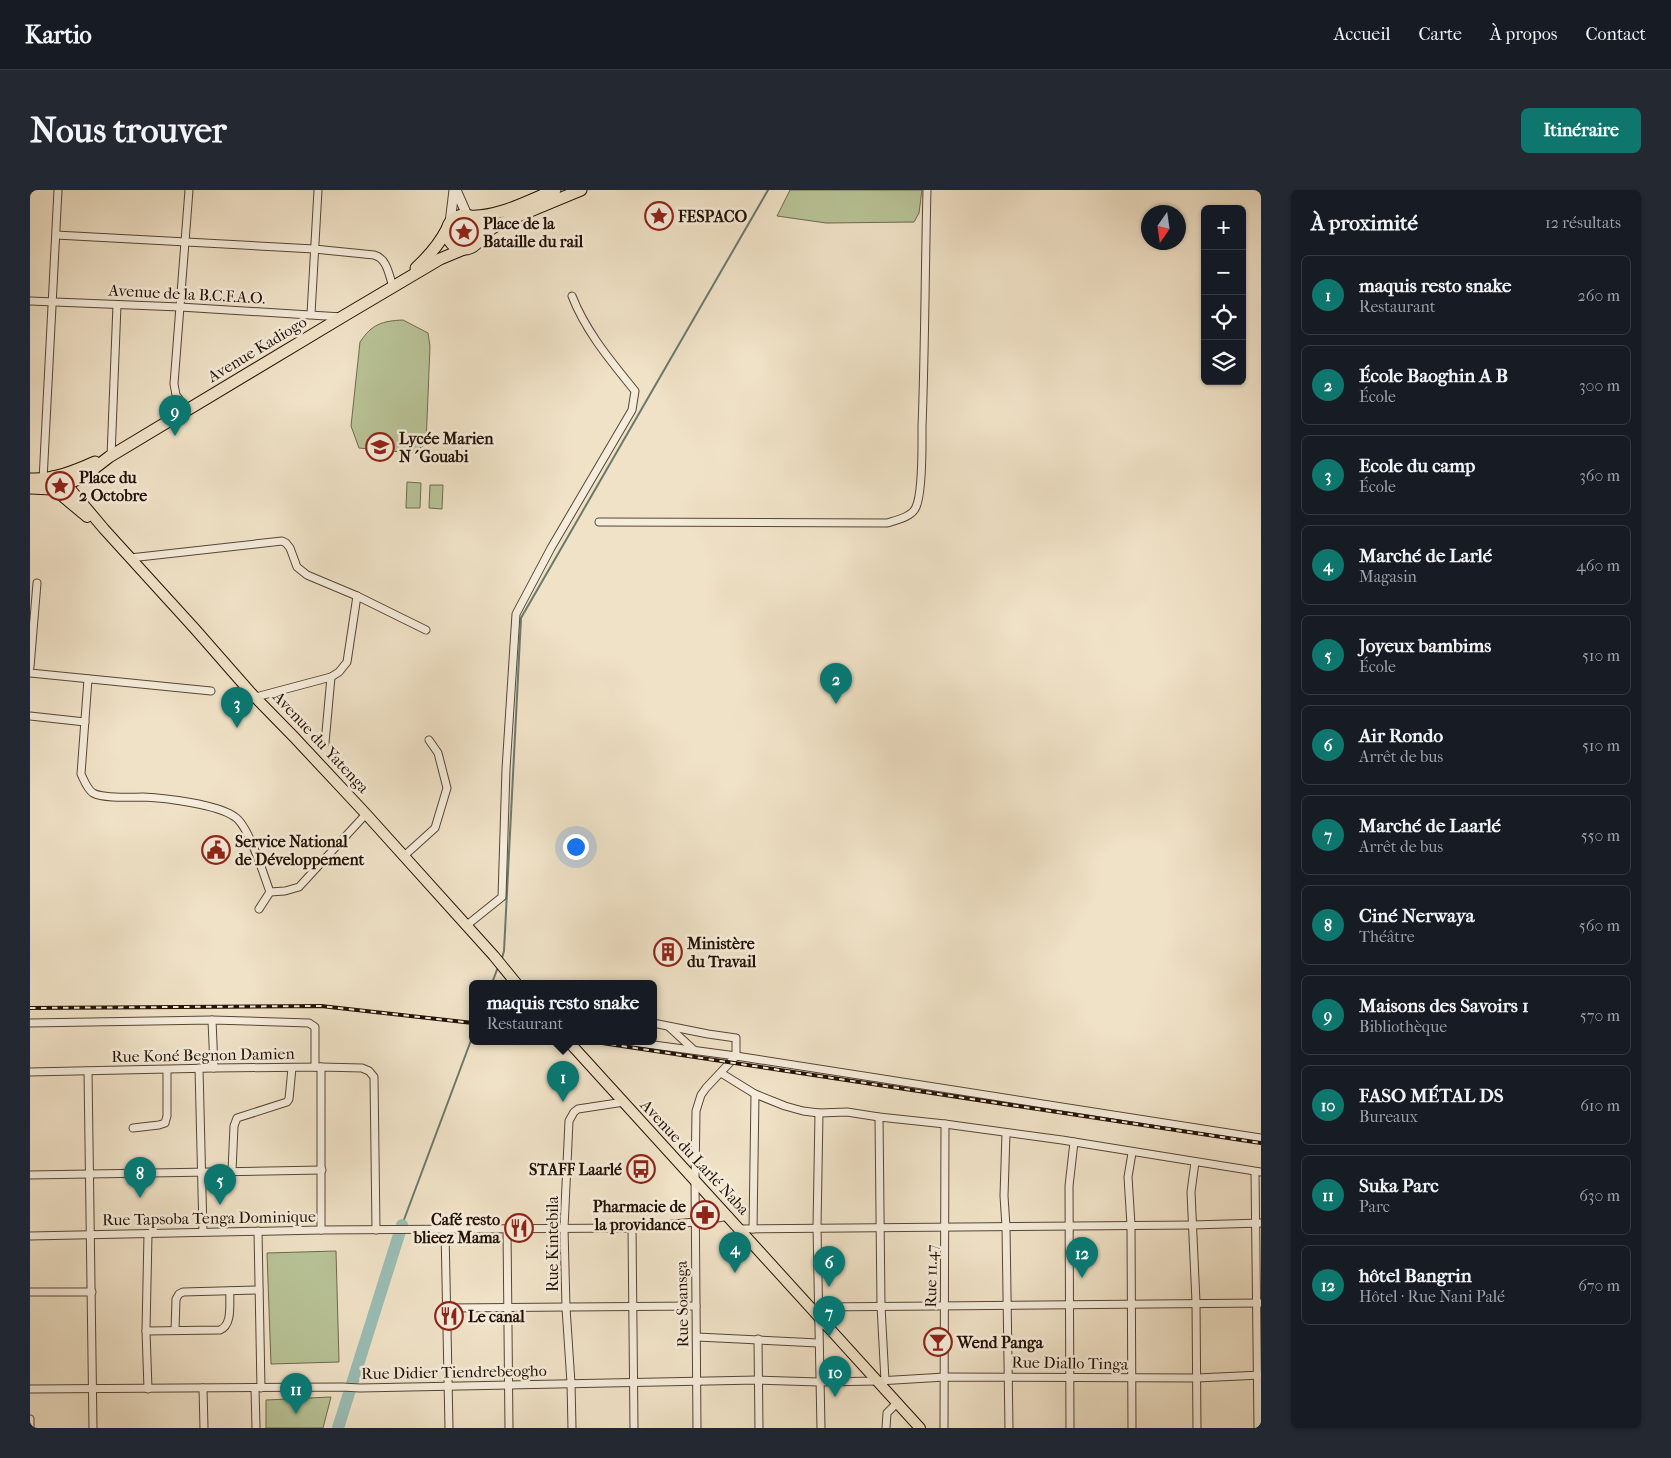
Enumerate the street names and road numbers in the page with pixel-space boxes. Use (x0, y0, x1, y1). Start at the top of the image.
street label: Avenue de la B.C.F.A.O. (107, 280, 266, 308)
street label: Avenue Kadiogo (203, 312, 310, 387)
street label: Avenue du Yatenga (268, 686, 373, 797)
street label: Rue Koné Begnon Damien (111, 1044, 295, 1066)
street label: Avenue du Larlé Naba (636, 1095, 754, 1219)
street label: Rue Kintebila (543, 1196, 562, 1292)
street label: Rue Tapsoba Tenga Dominique (102, 1207, 316, 1229)
street label: Rue 11.47 (921, 1244, 941, 1308)
street label: Rue Soansga (672, 1260, 692, 1347)
street label: Rue Diallo Tinga (1011, 1352, 1129, 1374)
street label: Rue Didier Tiendrebeogho (361, 1361, 547, 1383)

